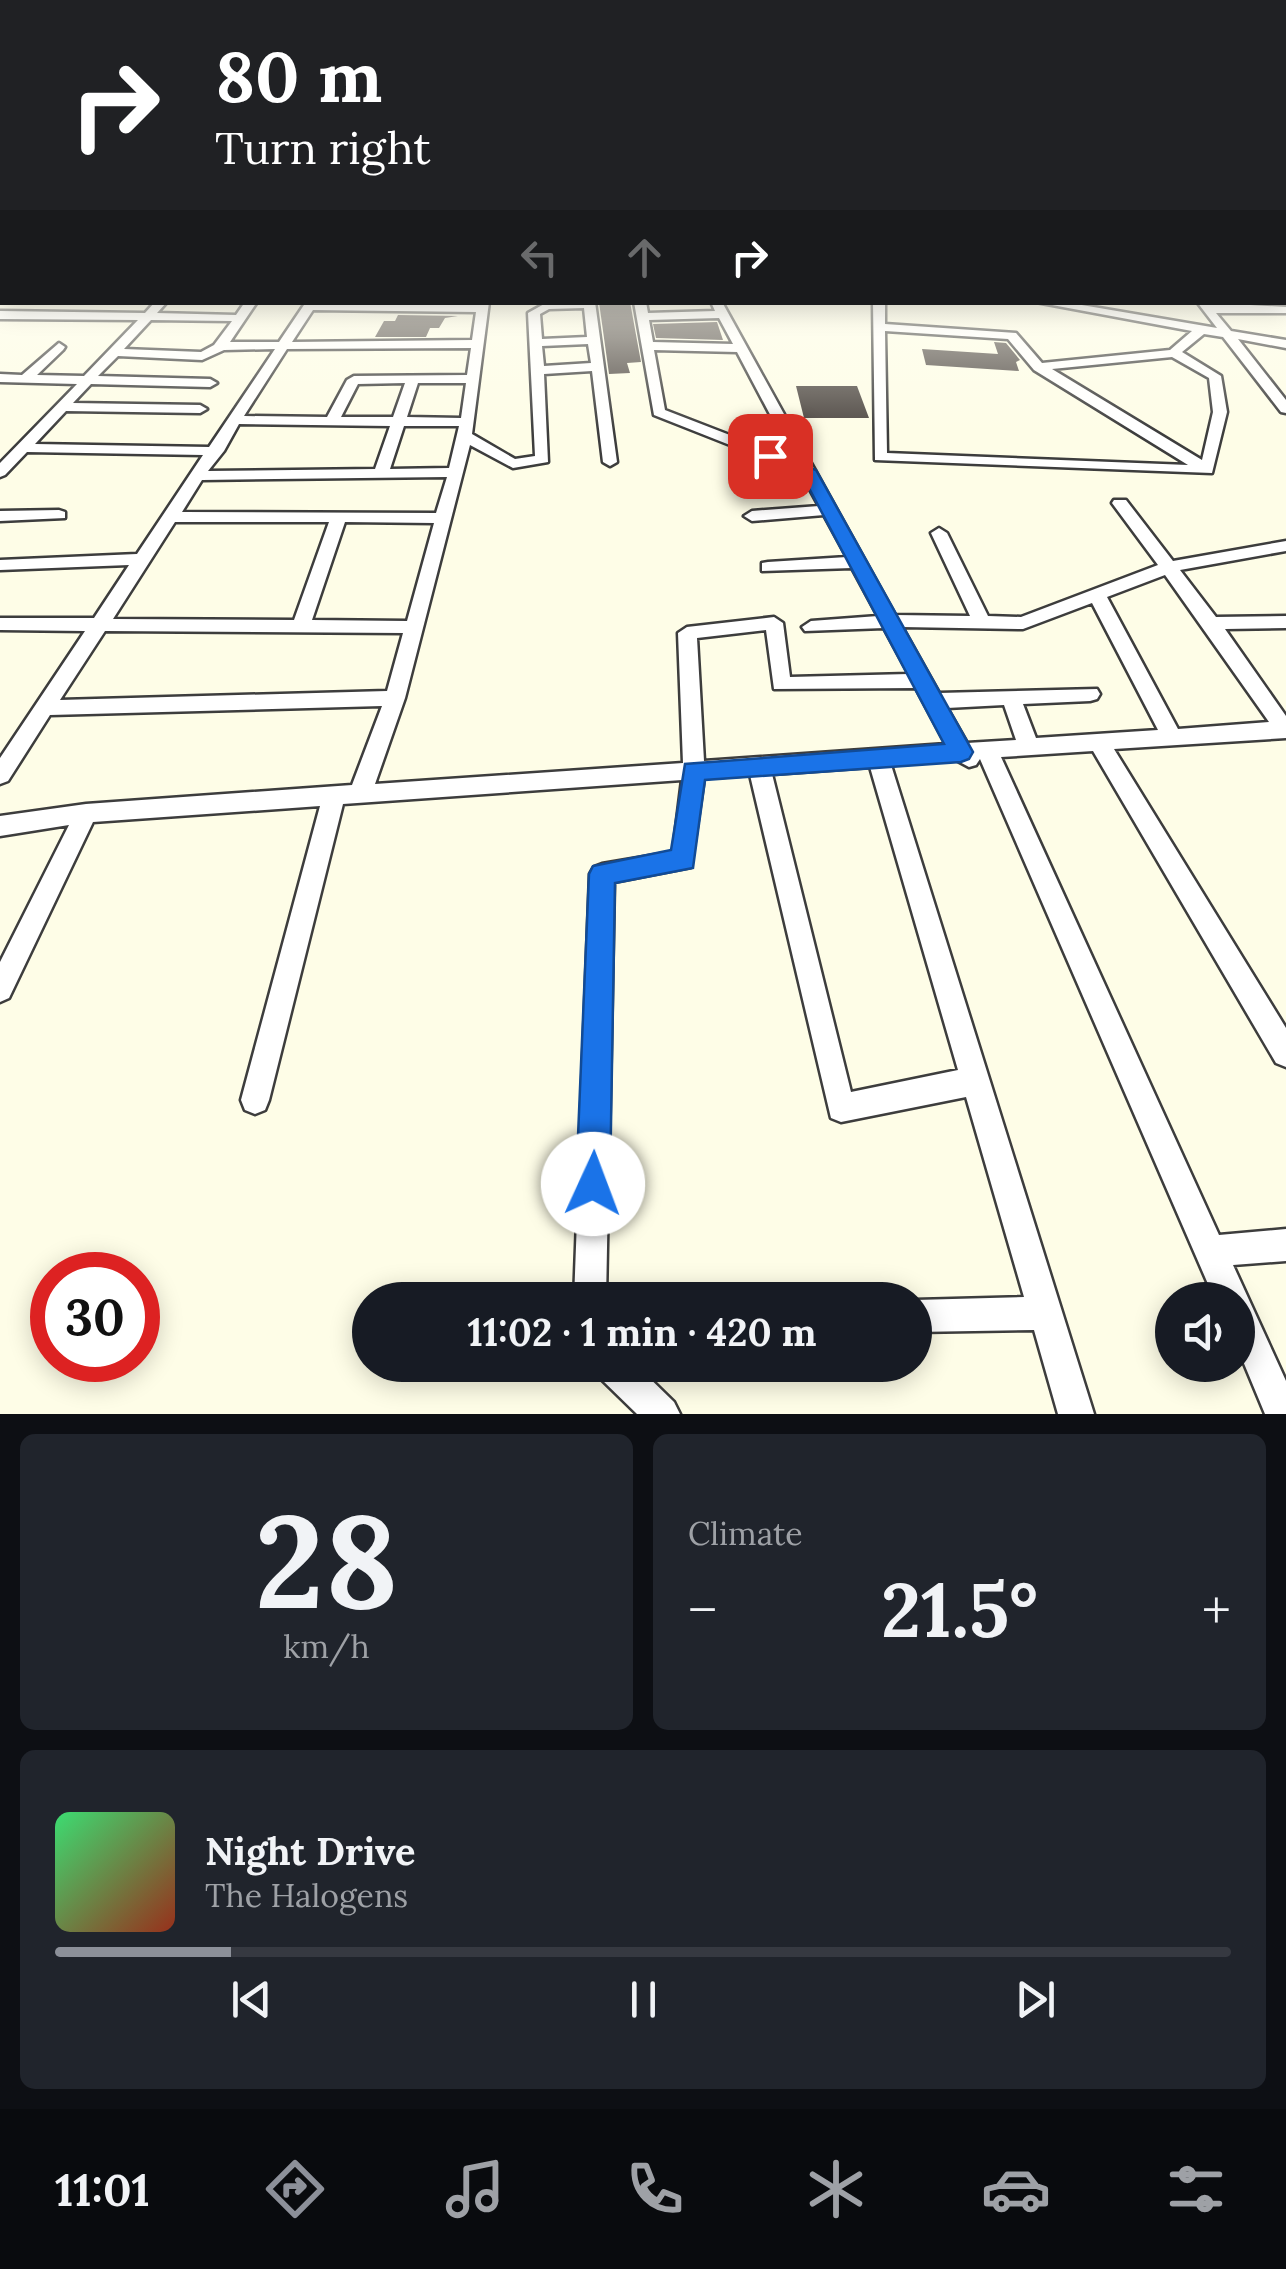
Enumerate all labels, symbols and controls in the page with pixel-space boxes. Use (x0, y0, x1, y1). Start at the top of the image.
text: 80 m (215, 32, 382, 121)
icon: right (50, 40, 180, 170)
text: Turn right (215, 119, 431, 176)
icon: left (512, 230, 567, 285)
icon: ahead (617, 230, 672, 285)
icon: right (722, 230, 777, 285)
pin (728, 414, 813, 499)
icon: arrive (743, 429, 798, 484)
position arrow (541, 1132, 645, 1236)
speed limit sign: 30 (30, 1252, 160, 1382)
map controls (1155, 1282, 1255, 1382)
button: sound (1155, 1282, 1255, 1382)
text: 11:02 · 1 min · 420 m (467, 1308, 817, 1356)
text: 28 (255, 1477, 398, 1644)
text: Climate (688, 1513, 803, 1554)
text: 21.5° (881, 1562, 1038, 1658)
text: − (688, 1575, 717, 1645)
text: + (1202, 1575, 1231, 1645)
text: km/h (283, 1626, 370, 1667)
text: Night Drive (205, 1827, 416, 1875)
text: The Halogens (205, 1875, 408, 1916)
icon: previous (224, 1972, 279, 2027)
icon: pause (616, 1972, 671, 2027)
icon: next (1008, 1972, 1063, 2027)
icon: directions (260, 2154, 330, 2224)
icon: music (440, 2154, 510, 2224)
icon: phone (620, 2154, 690, 2224)
icon: climate (801, 2154, 871, 2224)
icon: car (981, 2154, 1051, 2224)
icon: filters (1161, 2154, 1231, 2224)
text: 11:01 (55, 2161, 150, 2218)

